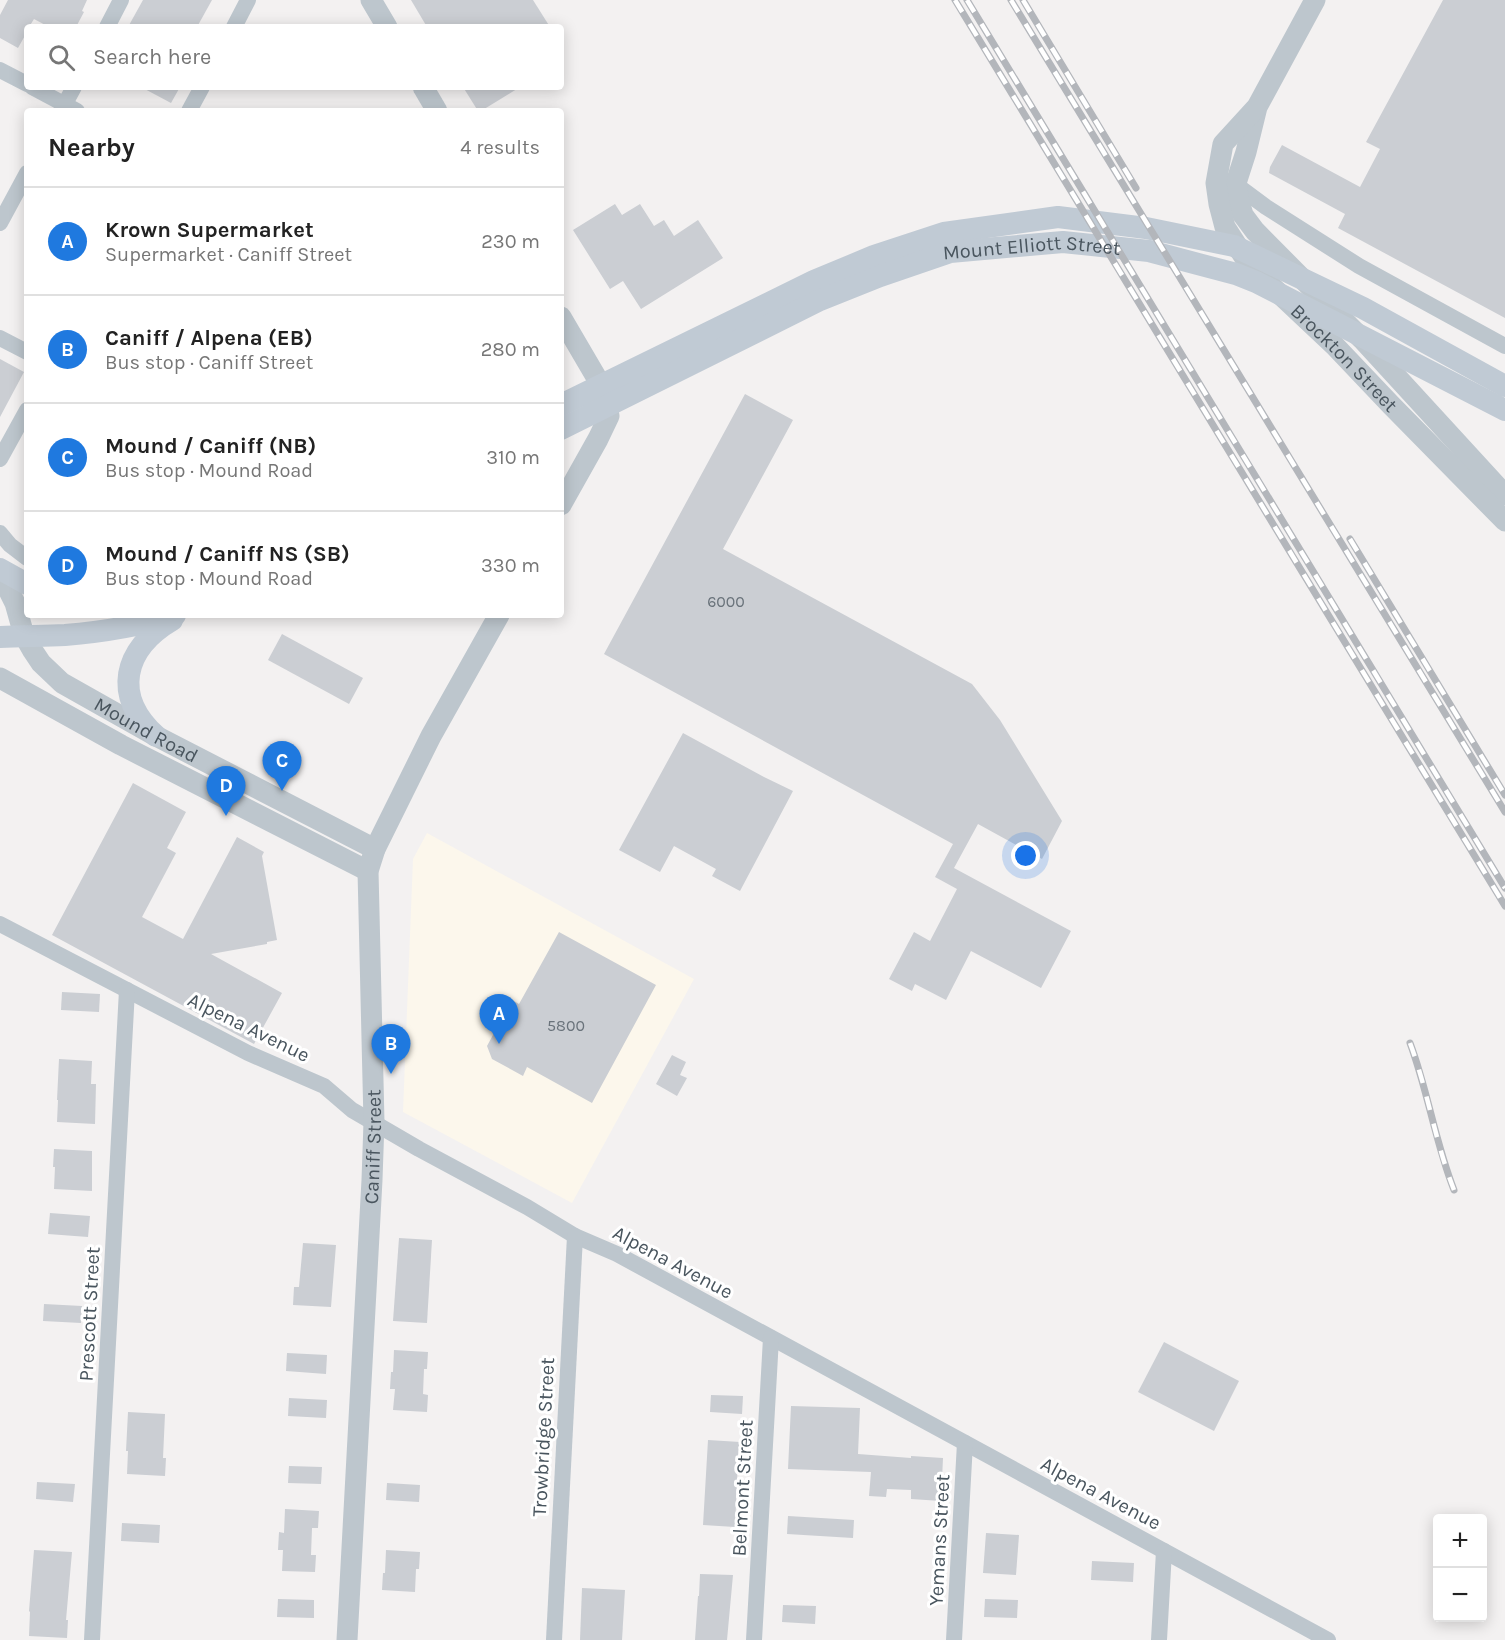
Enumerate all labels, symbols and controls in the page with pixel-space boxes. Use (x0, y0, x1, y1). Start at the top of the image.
search box (24, 24, 564, 90)
icon: search (45, 41, 78, 74)
text: Search here (93, 44, 211, 70)
text: Nearby (48, 132, 135, 163)
text: 4 results (460, 136, 540, 159)
text: Krown Supermarket (105, 217, 314, 243)
text: A (61, 230, 74, 253)
text: 230 m (481, 230, 540, 253)
street label: Mount Elliott Street (942, 231, 1122, 265)
text: Supermarket · Caniff Street (105, 243, 352, 266)
street label: Brockton Street (1286, 299, 1403, 417)
text: Caniff / Alpena (EB) (105, 325, 313, 351)
text: B (61, 338, 74, 361)
text: 280 m (481, 338, 540, 361)
text: Bus stop · Caniff Street (105, 351, 313, 374)
text: Mound / Caniff (NB) (105, 433, 316, 459)
text: C (61, 446, 74, 469)
text: 310 m (486, 446, 540, 469)
text: Bus stop · Mound Road (105, 459, 313, 482)
text: Mound / Caniff NS (SB) (105, 541, 350, 567)
text: D (61, 554, 74, 577)
text: 330 m (481, 554, 540, 577)
text: Bus stop · Mound Road (105, 567, 313, 590)
house number: 6000 (707, 592, 745, 611)
street label: Mound Road (90, 693, 202, 768)
pin: C (262, 742, 302, 791)
pin: D (206, 766, 246, 816)
your location (1011, 841, 1040, 870)
street label: Alpena Avenue (184, 988, 313, 1067)
pin: A (480, 994, 518, 1044)
house number: 5800 (547, 1016, 585, 1035)
pin: B (372, 1024, 410, 1074)
street label: Caniff Street (360, 1089, 386, 1205)
street label: Alpena Avenue (609, 1221, 737, 1304)
street label: Prescott Street (74, 1246, 105, 1382)
street label: Trowbridge Street (528, 1356, 559, 1517)
street label: Belmont Street (727, 1418, 758, 1557)
street label: Alpena Avenue (1037, 1452, 1165, 1535)
street label: Yemans Street (925, 1473, 954, 1606)
map controls (1433, 1514, 1487, 1622)
button: + (1433, 1514, 1487, 1568)
button: − (1433, 1568, 1487, 1622)

